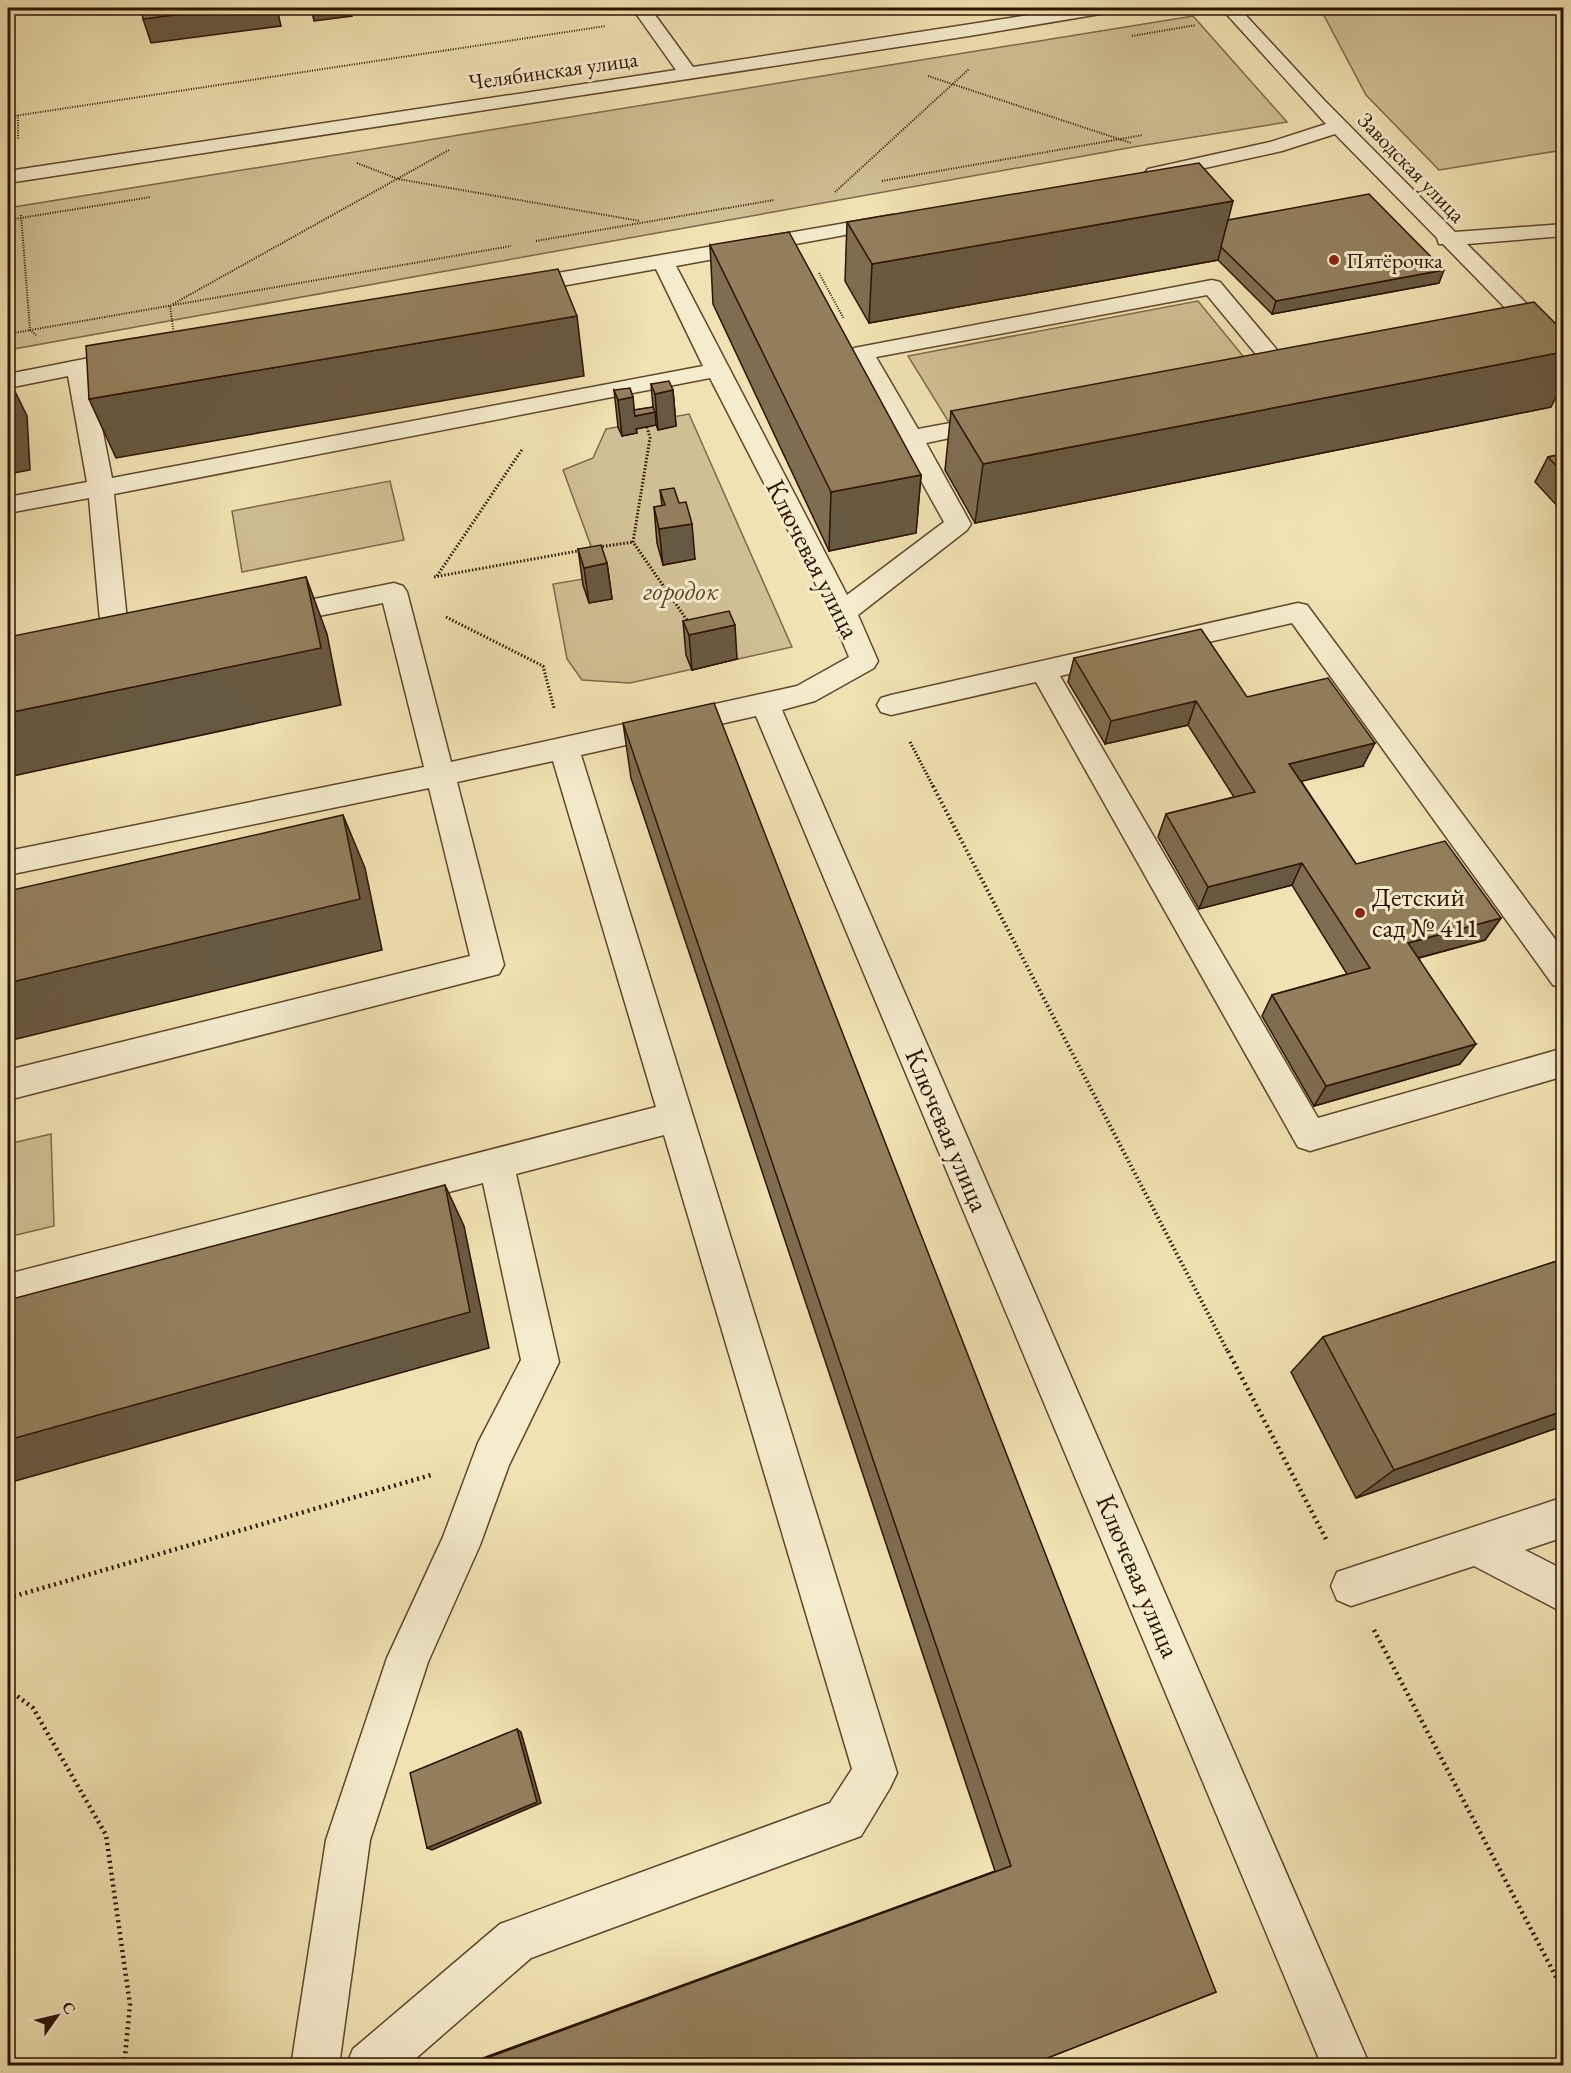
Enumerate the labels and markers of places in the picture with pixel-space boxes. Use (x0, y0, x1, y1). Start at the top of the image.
place label: Пятёрочка (1346, 246, 1443, 275)
marker: Пятёрочка (1327, 253, 1341, 267)
place label: Детский сад № 411 (1372, 879, 1479, 945)
marker: Детский сад № 411 (1353, 906, 1367, 920)

